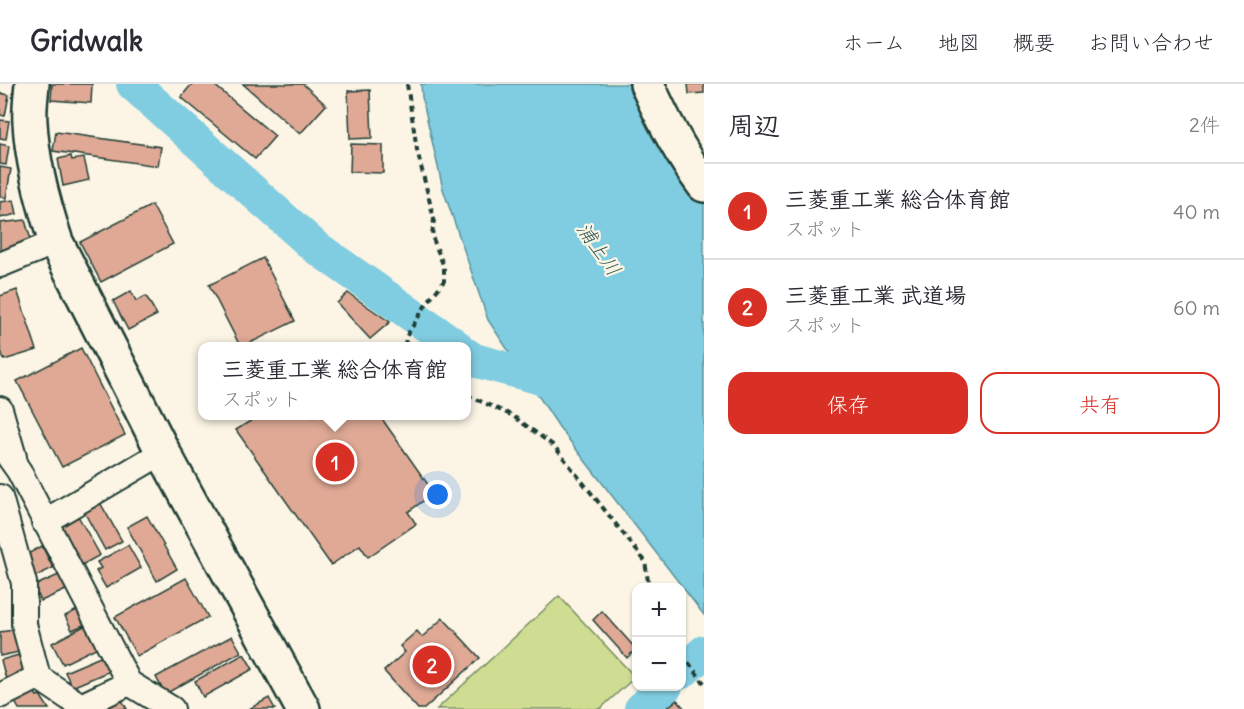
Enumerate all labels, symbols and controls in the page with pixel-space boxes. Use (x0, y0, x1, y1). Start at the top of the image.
text: Gridwalk (30, 23, 143, 59)
text: ホーム (843, 29, 905, 56)
text: 地図 (938, 29, 980, 56)
text: 概要 (1013, 29, 1055, 56)
text: お問い合わせ (1088, 29, 1214, 56)
text: 周辺 (728, 109, 780, 142)
text: 2件 (1189, 112, 1220, 137)
text: 三菱重工業 総合体育館 (785, 185, 1010, 213)
text: 1 (744, 199, 751, 224)
text: 40 m (1173, 199, 1220, 224)
text: スポット (785, 216, 865, 241)
water label: 浦上川 (572, 217, 627, 280)
text: 三菱重工業 武道場 (785, 281, 966, 309)
text: 2 (742, 295, 753, 320)
text: 60 m (1173, 295, 1220, 320)
text: スポット (785, 312, 865, 337)
popup (198, 342, 471, 420)
text: 三菱重工業 総合体育館 (222, 355, 447, 383)
button: 保存 (728, 372, 968, 434)
button: 共有 (980, 372, 1220, 434)
text: スポット (222, 386, 302, 411)
pin: 1 (316, 440, 354, 484)
your location (423, 480, 452, 509)
map controls (632, 583, 686, 691)
button: + (632, 583, 686, 637)
button: − (632, 637, 686, 691)
pin: 2 (412, 642, 452, 688)

